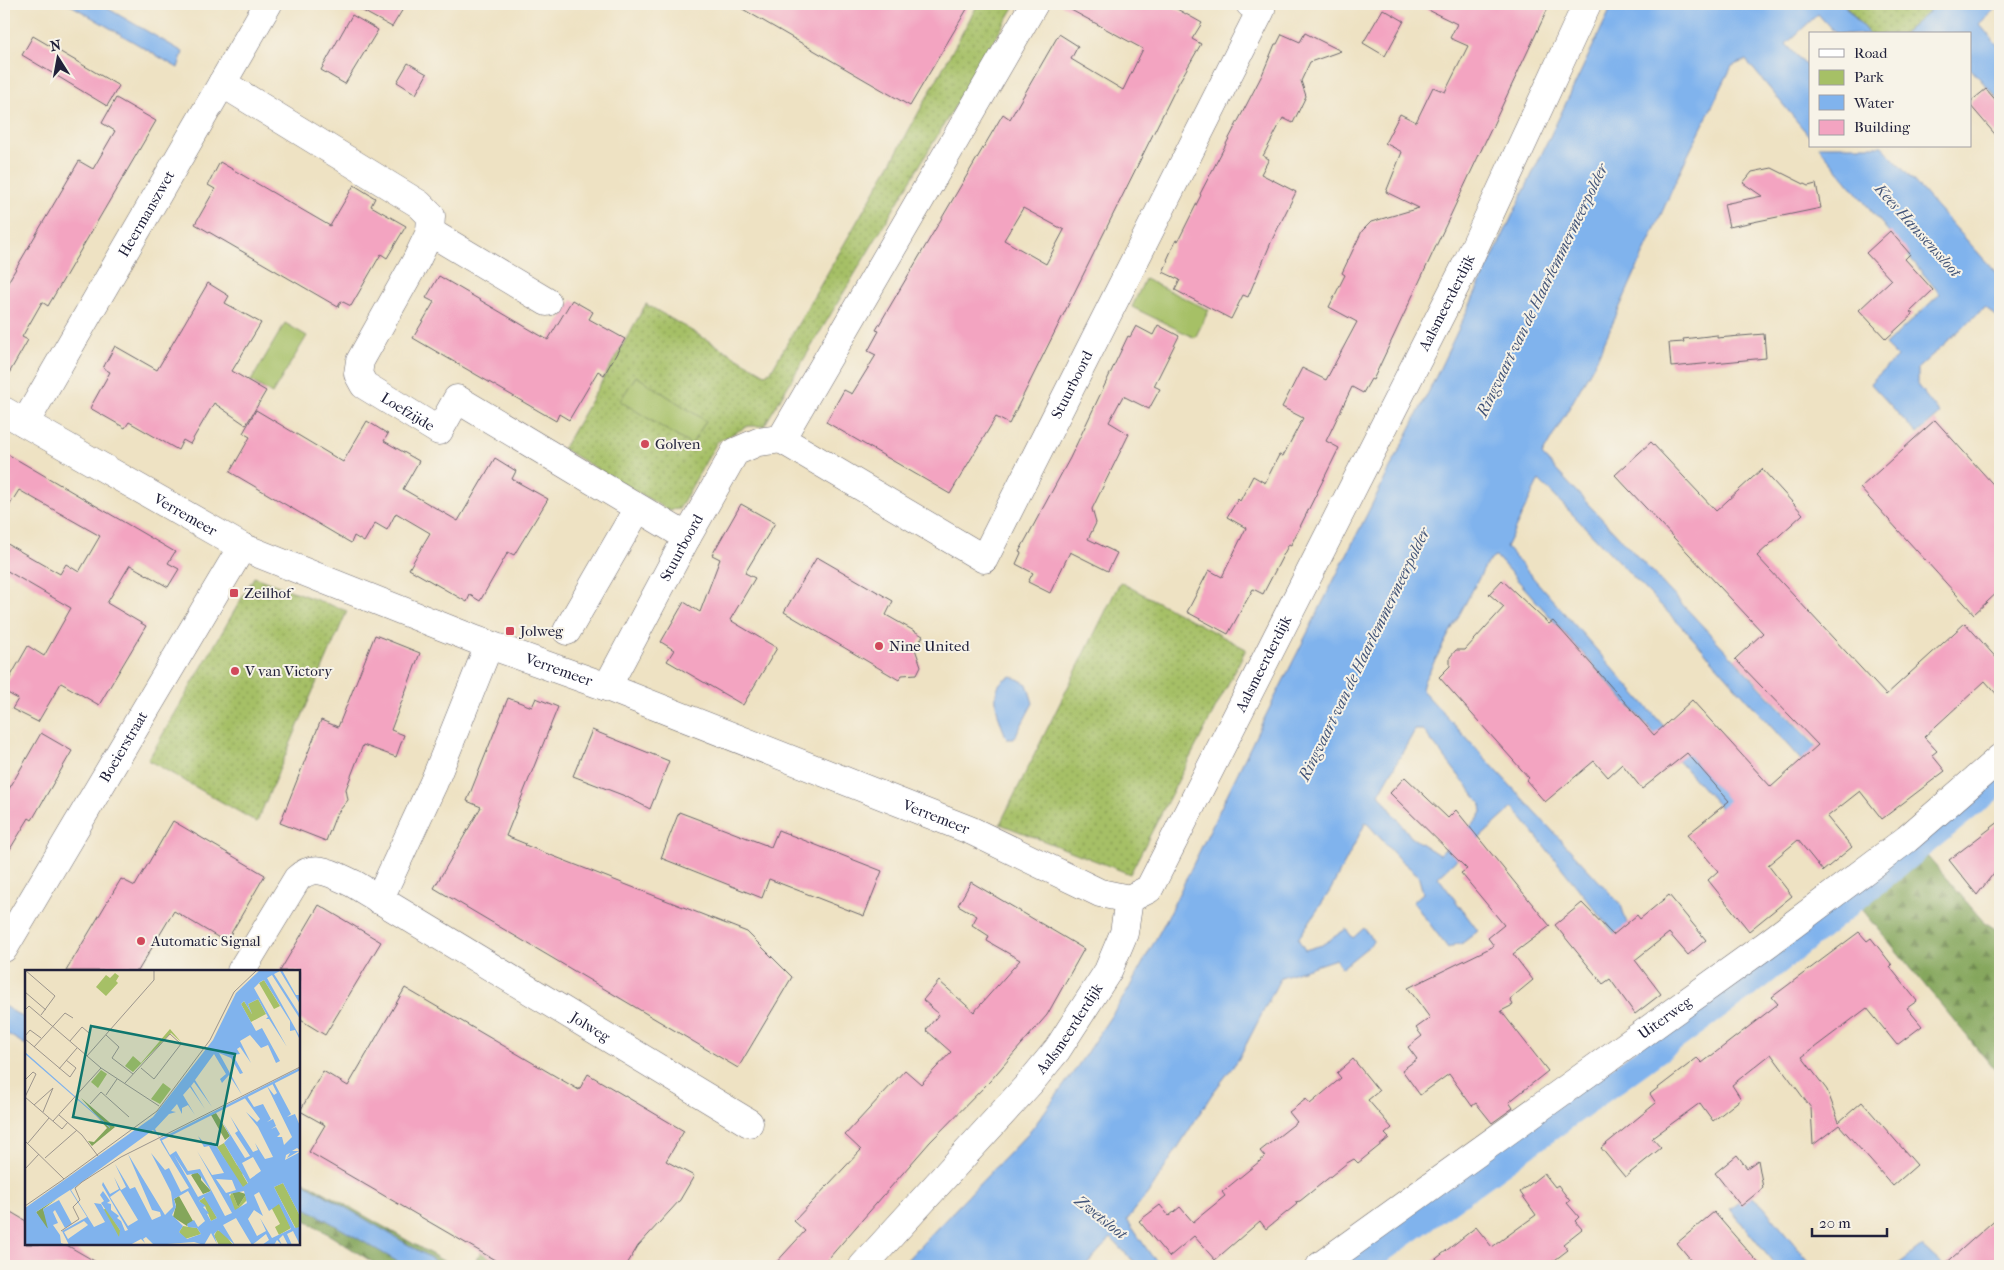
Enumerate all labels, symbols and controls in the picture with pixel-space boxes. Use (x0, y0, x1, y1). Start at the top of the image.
north arrow (32, 32, 82, 82)
legend (1809, 32, 1972, 148)
text: N (49, 36, 63, 55)
text: Road (1854, 44, 1888, 62)
text: Park (1854, 68, 1884, 86)
text: Water (1853, 94, 1894, 112)
text: Building (1854, 118, 1911, 136)
water label: Ringvaart van de Haarlemmermeerpolder (1472, 159, 1612, 420)
street label: Heermanszwet (114, 167, 179, 260)
water label: Kees Hanssenssloot (1870, 178, 1966, 282)
street label: Aalsmeerderdijk (1414, 251, 1479, 355)
street label: Stuurboord (1047, 347, 1097, 422)
street label: Loefzijde (378, 389, 438, 435)
place label: Golven (655, 435, 701, 453)
marker: Golven (639, 438, 651, 450)
street label: Verremeer (150, 489, 221, 540)
street label: Stuurboord (656, 510, 707, 584)
water label: Ringvaart van de Haarlemmermeerpolder (1294, 523, 1434, 784)
place label: Zeilhof (244, 584, 294, 602)
marker: Zeilhof (228, 587, 240, 599)
street label: Aalsmeerderdijk (1231, 612, 1296, 716)
place label: Jolweg (519, 622, 564, 640)
marker: Jolweg (504, 625, 516, 637)
place label: Nine United (889, 637, 970, 655)
marker: Nine United (873, 640, 885, 652)
street label: Verremeer (522, 649, 596, 690)
place label: V van Victory (244, 662, 333, 680)
marker: V van Victory (229, 665, 241, 677)
street label: Boeierstraat (95, 707, 152, 786)
street label: Verremeer (899, 795, 973, 838)
place label: Automatic Signal (150, 932, 261, 950)
marker: Automatic Signal (135, 935, 147, 947)
inset map (25, 970, 300, 1245)
street label: Aalsmeerderdijk (1031, 980, 1107, 1078)
street label: Uiterweg (1635, 992, 1696, 1043)
street label: Jolweg (566, 1008, 614, 1046)
water label: Zwetsloot (1070, 1190, 1132, 1244)
scale bar (1812, 1205, 1886, 1237)
text: 20 m (1819, 1214, 1851, 1232)

